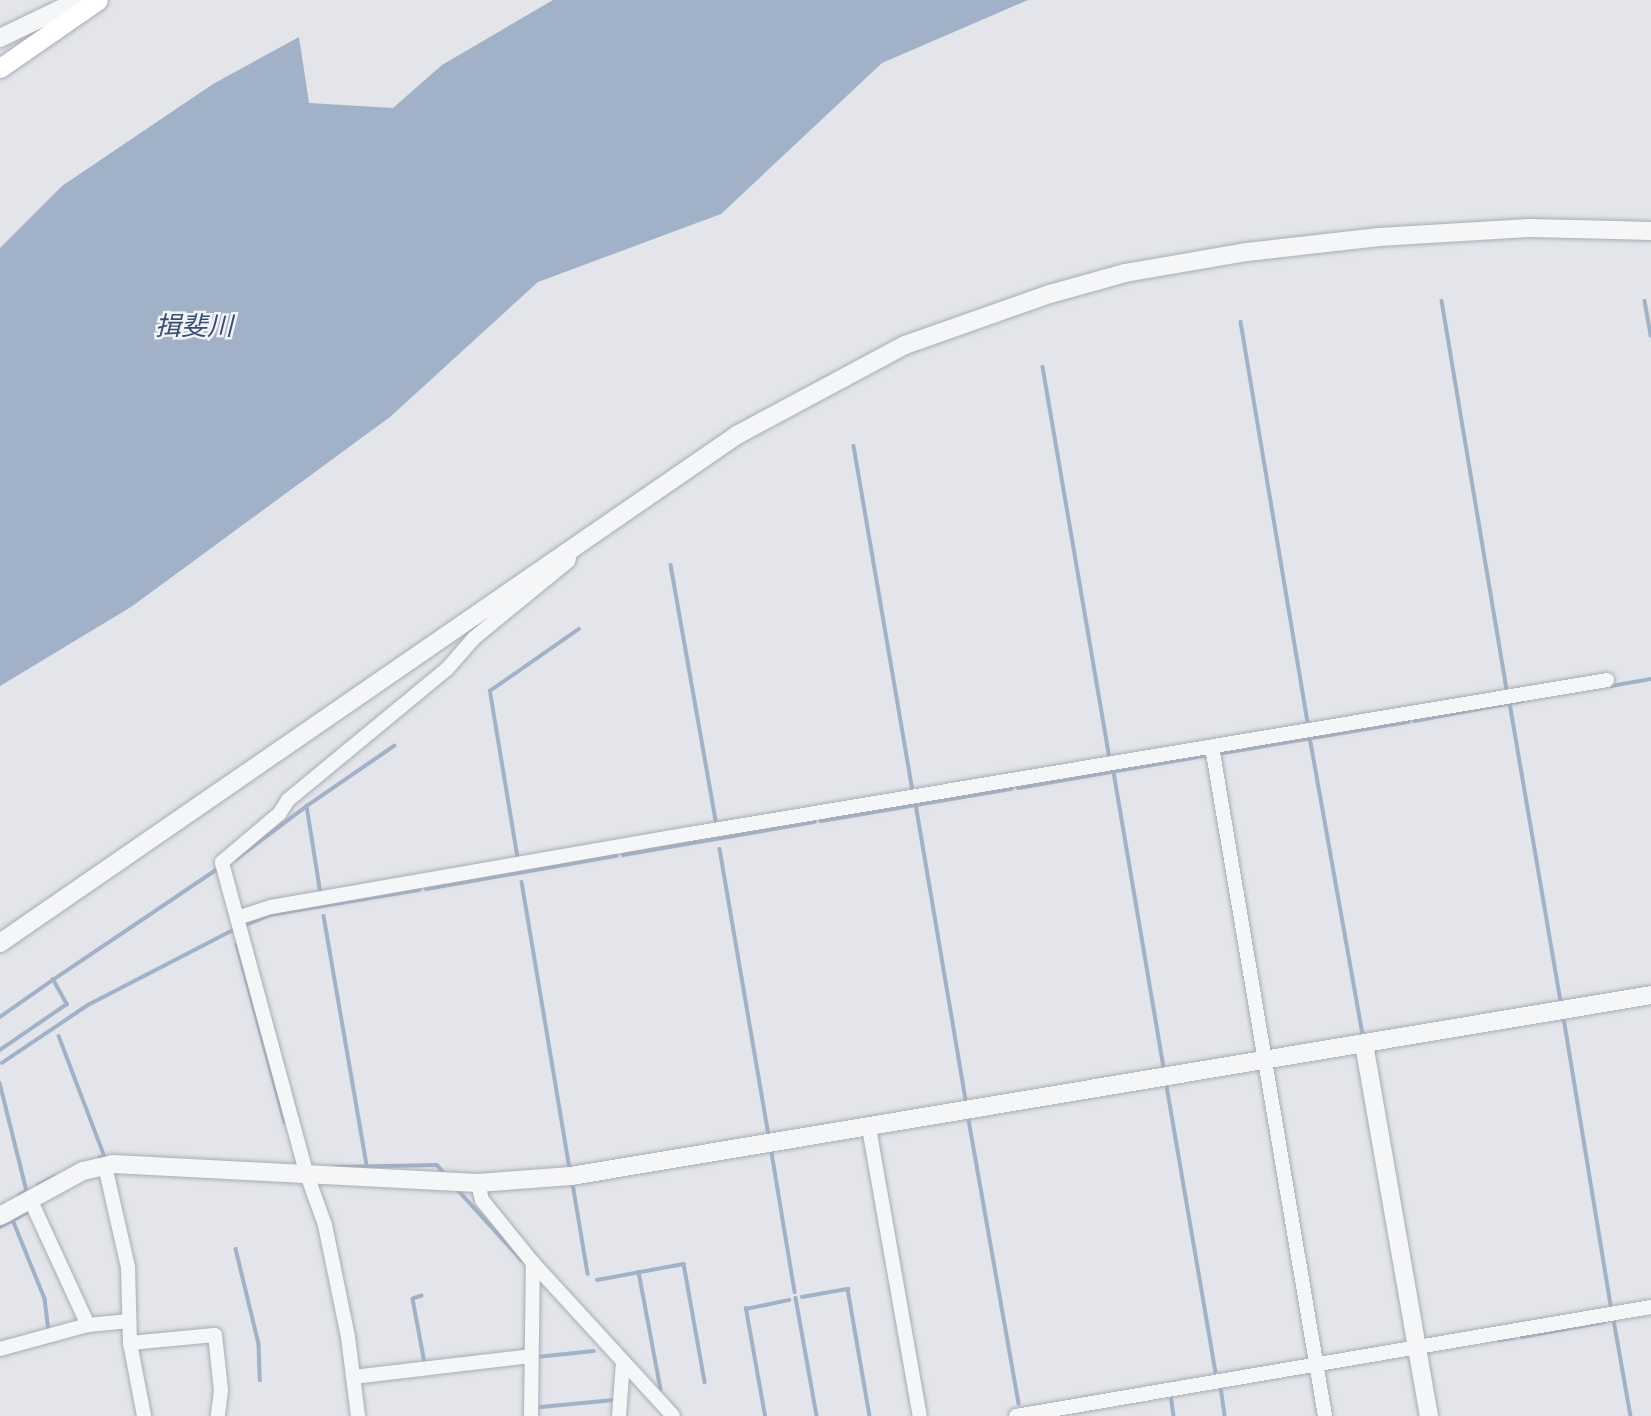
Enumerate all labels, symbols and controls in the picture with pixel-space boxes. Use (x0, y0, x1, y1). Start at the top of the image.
water label: 揖斐川 (155, 310, 233, 342)

